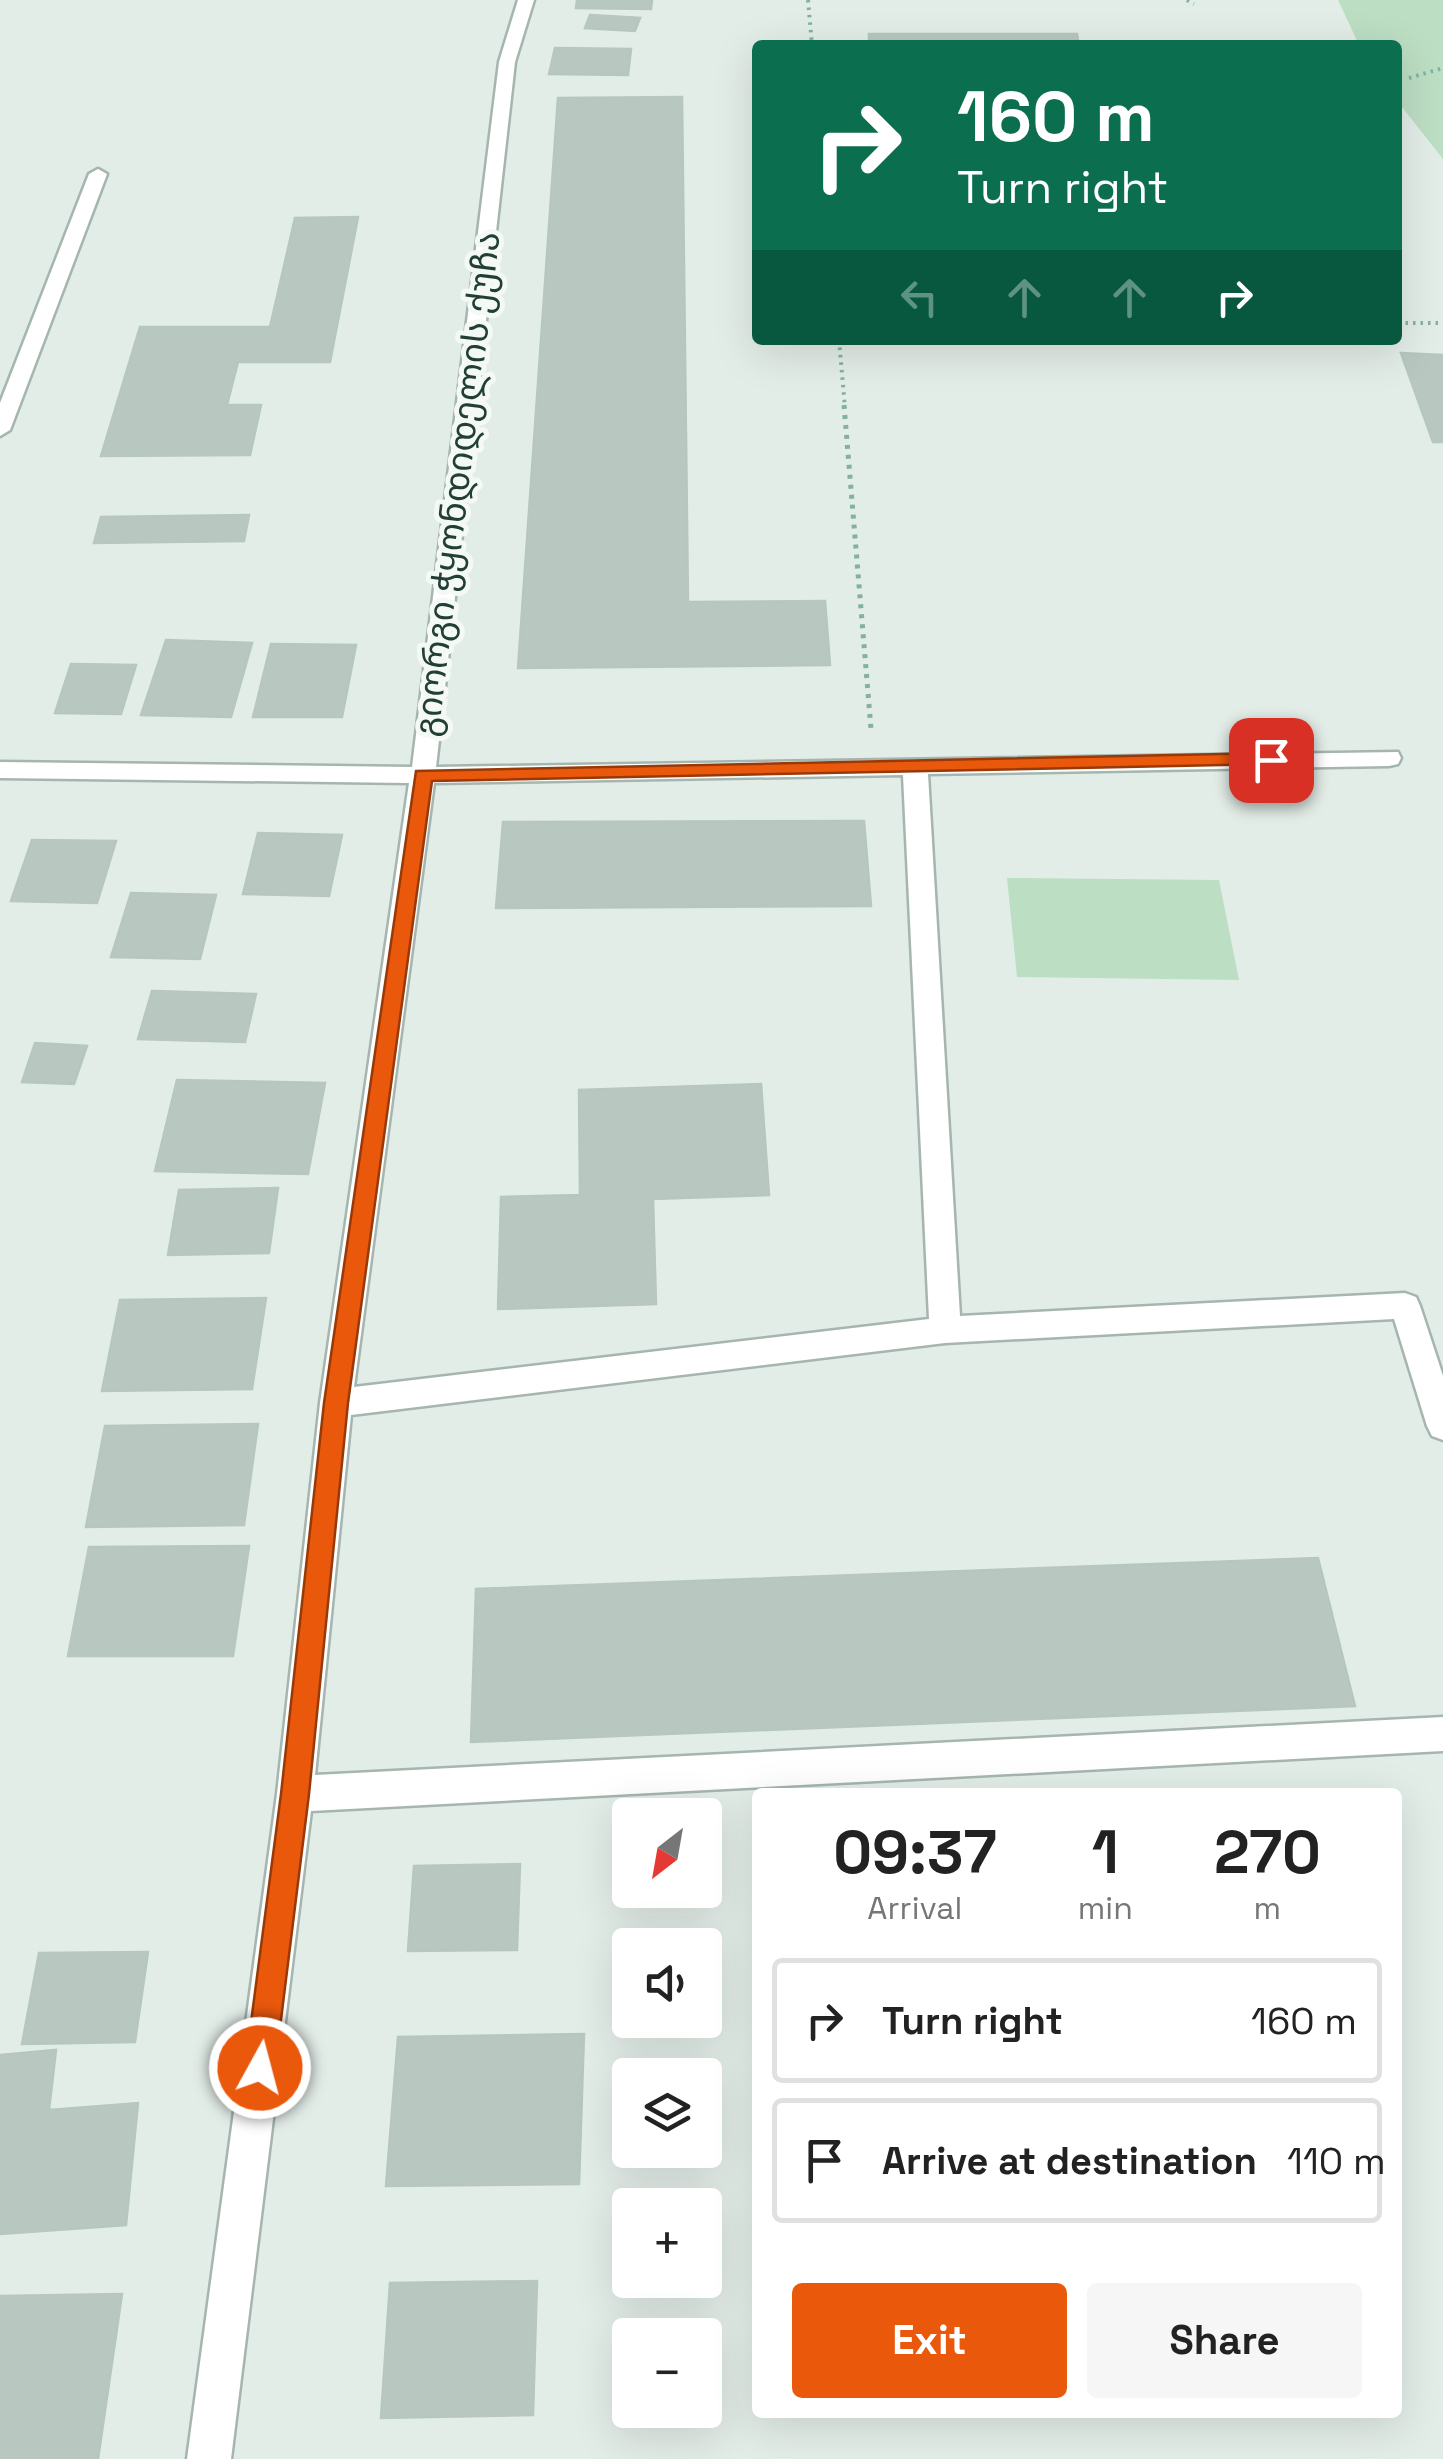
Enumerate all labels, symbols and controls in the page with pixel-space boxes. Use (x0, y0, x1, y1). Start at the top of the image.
text: 160 m (957, 72, 1155, 161)
icon: right (792, 80, 922, 210)
text: Turn right (957, 159, 1168, 216)
street label: გიორგი ჭყონდიდელის ქუჩა (404, 229, 510, 739)
icon: left (892, 270, 947, 325)
icon: ahead (997, 270, 1052, 325)
icon: ahead (1102, 270, 1157, 325)
icon: right (1207, 270, 1262, 325)
pin (1229, 718, 1314, 803)
icon: arrive (1244, 733, 1299, 788)
north arrow (612, 1798, 722, 1908)
map controls (612, 1798, 722, 2428)
text: 09:37 (833, 1814, 997, 1891)
text: 1 (1092, 1814, 1119, 1891)
text: 270 (1214, 1814, 1321, 1891)
text: Arrival (867, 1888, 962, 1928)
text: min (1078, 1888, 1133, 1928)
text: m (1254, 1888, 1281, 1928)
button: sound (612, 1928, 722, 2038)
icon: right (797, 1993, 852, 2048)
text: Turn right (882, 1997, 1063, 2045)
text: 160 m (1251, 1997, 1357, 2045)
position arrow (208, 2016, 312, 2120)
button: layers (612, 2058, 722, 2168)
icon: arrive (797, 2133, 852, 2188)
text: Arrive at destination (882, 2137, 1257, 2185)
text: 110 m (1287, 2137, 1386, 2185)
button: + (612, 2188, 722, 2298)
button: Exit (792, 2283, 1067, 2398)
button: Share (1087, 2283, 1362, 2398)
button: − (612, 2318, 722, 2428)

